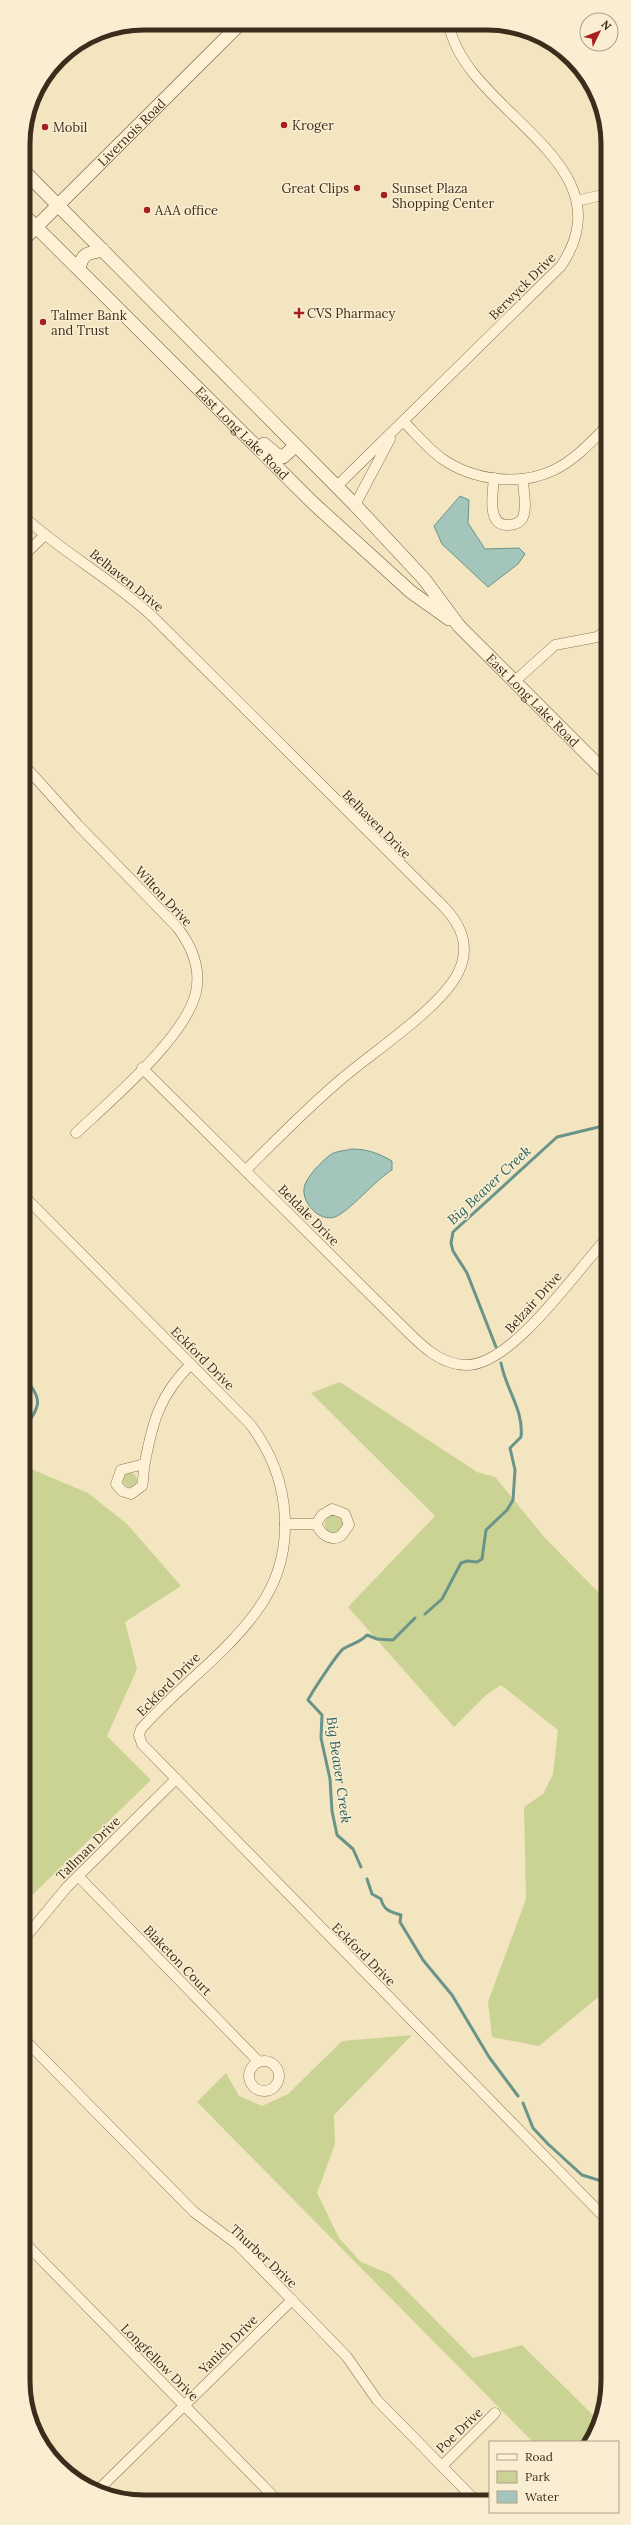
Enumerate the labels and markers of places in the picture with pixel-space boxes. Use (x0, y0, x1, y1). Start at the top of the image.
place label: Kroger (292, 117, 334, 134)
place label: Mobil (53, 119, 88, 136)
marker: Kroger (279, 120, 289, 130)
marker: Mobil (40, 122, 50, 132)
place label: Great Clips (281, 180, 349, 197)
place label: Sunset Plaza Shopping Center (392, 180, 494, 212)
marker: Great Clips (352, 183, 362, 193)
marker: Sunset Plaza Shopping Center (379, 190, 389, 200)
place label: AAA office (154, 202, 218, 219)
marker: AAA office (142, 205, 152, 215)
place label: CVS Pharmacy (307, 305, 395, 322)
place label: Talmer Bank and Trust (51, 307, 127, 339)
marker: CVS Pharmacy (294, 308, 304, 318)
marker: Talmer Bank and Trust (38, 317, 48, 327)

